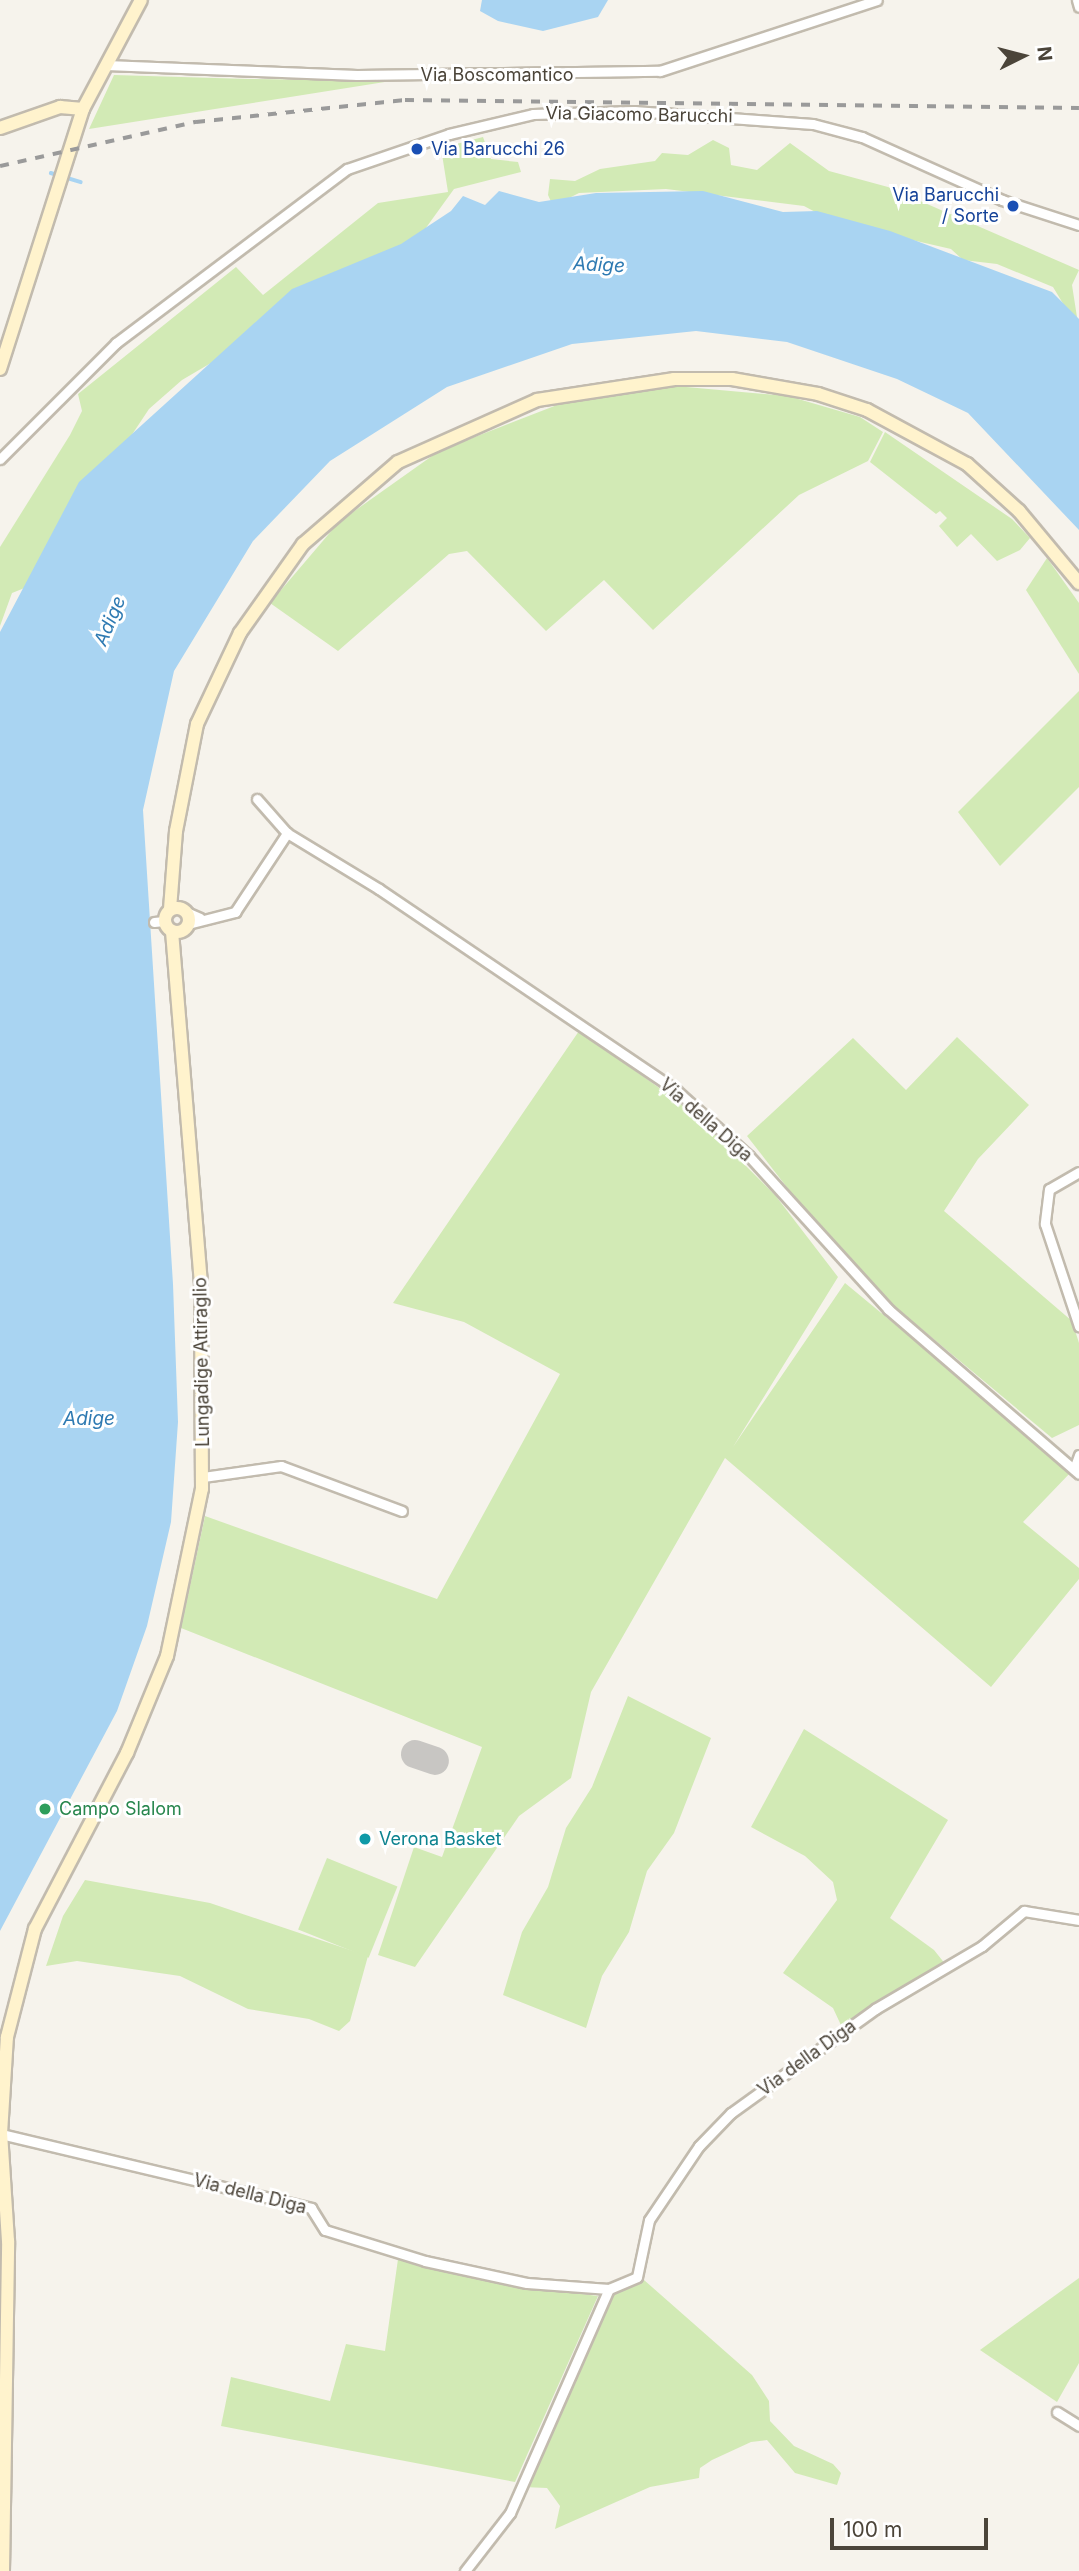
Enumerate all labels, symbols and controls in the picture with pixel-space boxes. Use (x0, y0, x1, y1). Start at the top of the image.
north arrow (988, 21, 1058, 91)
text: N (1032, 45, 1057, 62)
street label: Via Boscomantico (421, 64, 573, 86)
street label: Via Giacomo Barucchi (545, 103, 733, 127)
place label: Via Barucchi 26 (431, 138, 565, 160)
marker: Via Barucchi 26 (409, 141, 425, 157)
place label: Via Barucchi / Sorte (892, 185, 999, 228)
marker: Via Barucchi / Sorte (1005, 198, 1021, 214)
water label: Adige (572, 252, 626, 278)
water label: Adige (89, 593, 131, 649)
street label: Via della Diga (655, 1074, 757, 1166)
street label: Lungadige Attiraglio (190, 1277, 214, 1447)
water label: Adige (63, 1408, 115, 1430)
place label: Campo Slalom (59, 1798, 182, 1820)
marker: Campo Slalom (37, 1801, 53, 1817)
place label: Verona Basket (379, 1828, 501, 1850)
marker: Verona Basket (357, 1831, 373, 1847)
street label: Via della Diga (754, 2015, 860, 2101)
street label: Via della Diga (191, 2170, 309, 2218)
scale bar (834, 2504, 992, 2548)
text: 100 m (843, 2517, 902, 2542)

